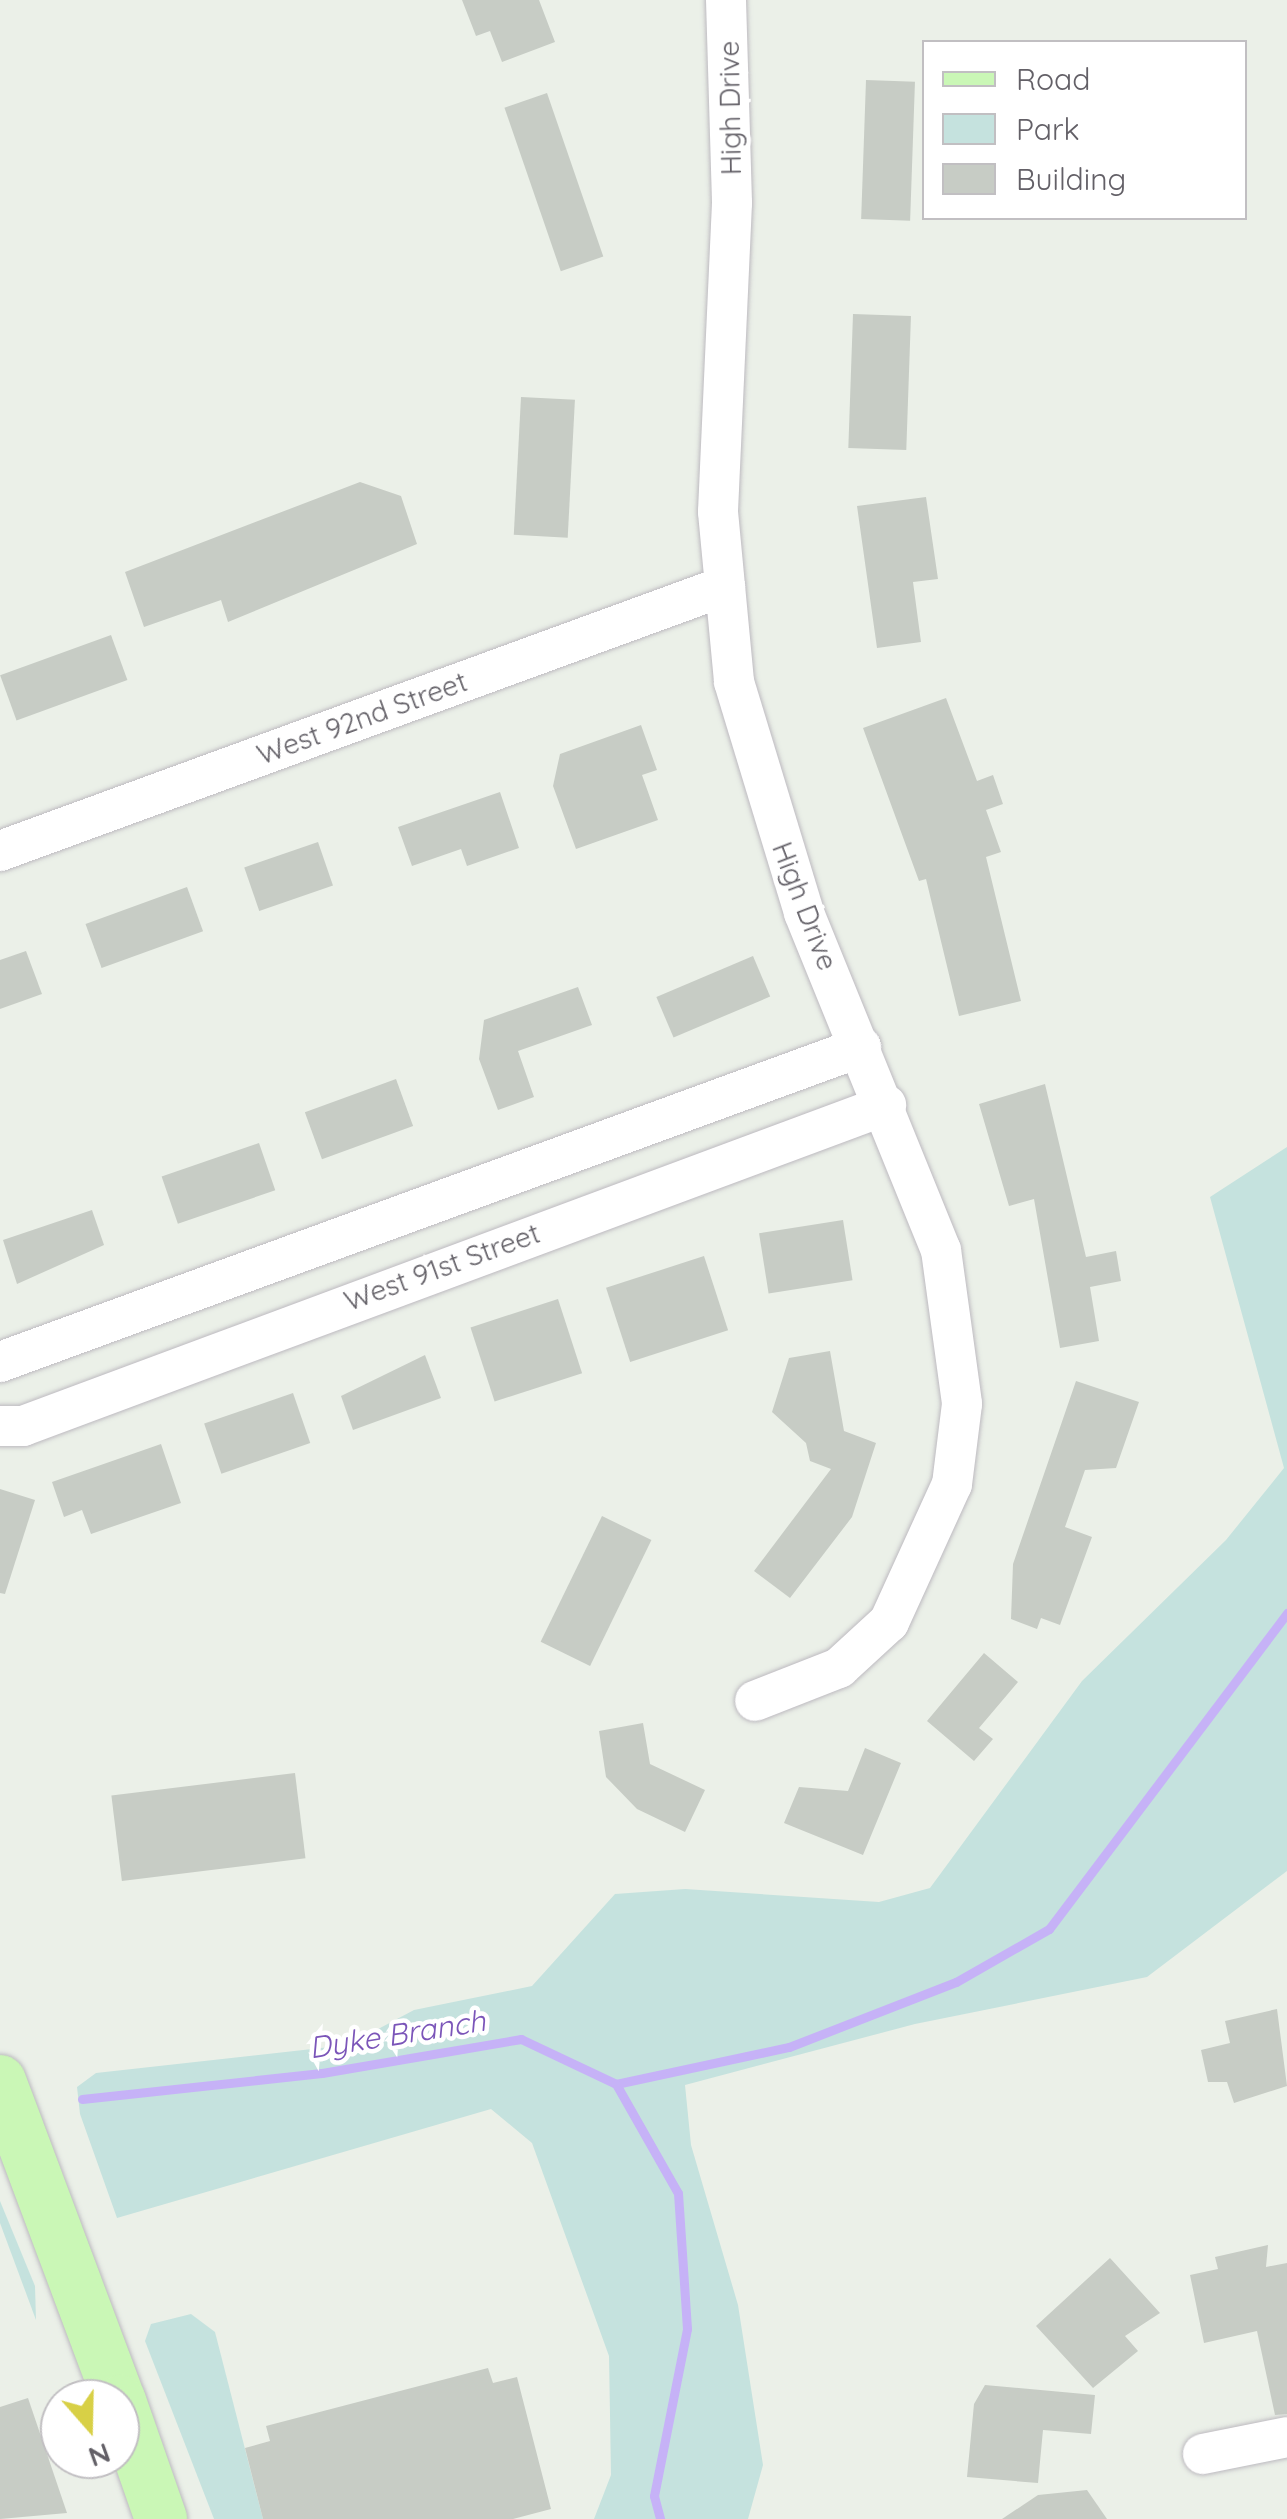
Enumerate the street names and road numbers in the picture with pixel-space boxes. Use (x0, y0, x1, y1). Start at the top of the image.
street label: High Drive (712, 40, 748, 176)
street label: West 92nd Street (252, 664, 472, 772)
street label: High Drive (765, 837, 845, 975)
street label: West 91st Street (340, 1216, 544, 1318)

